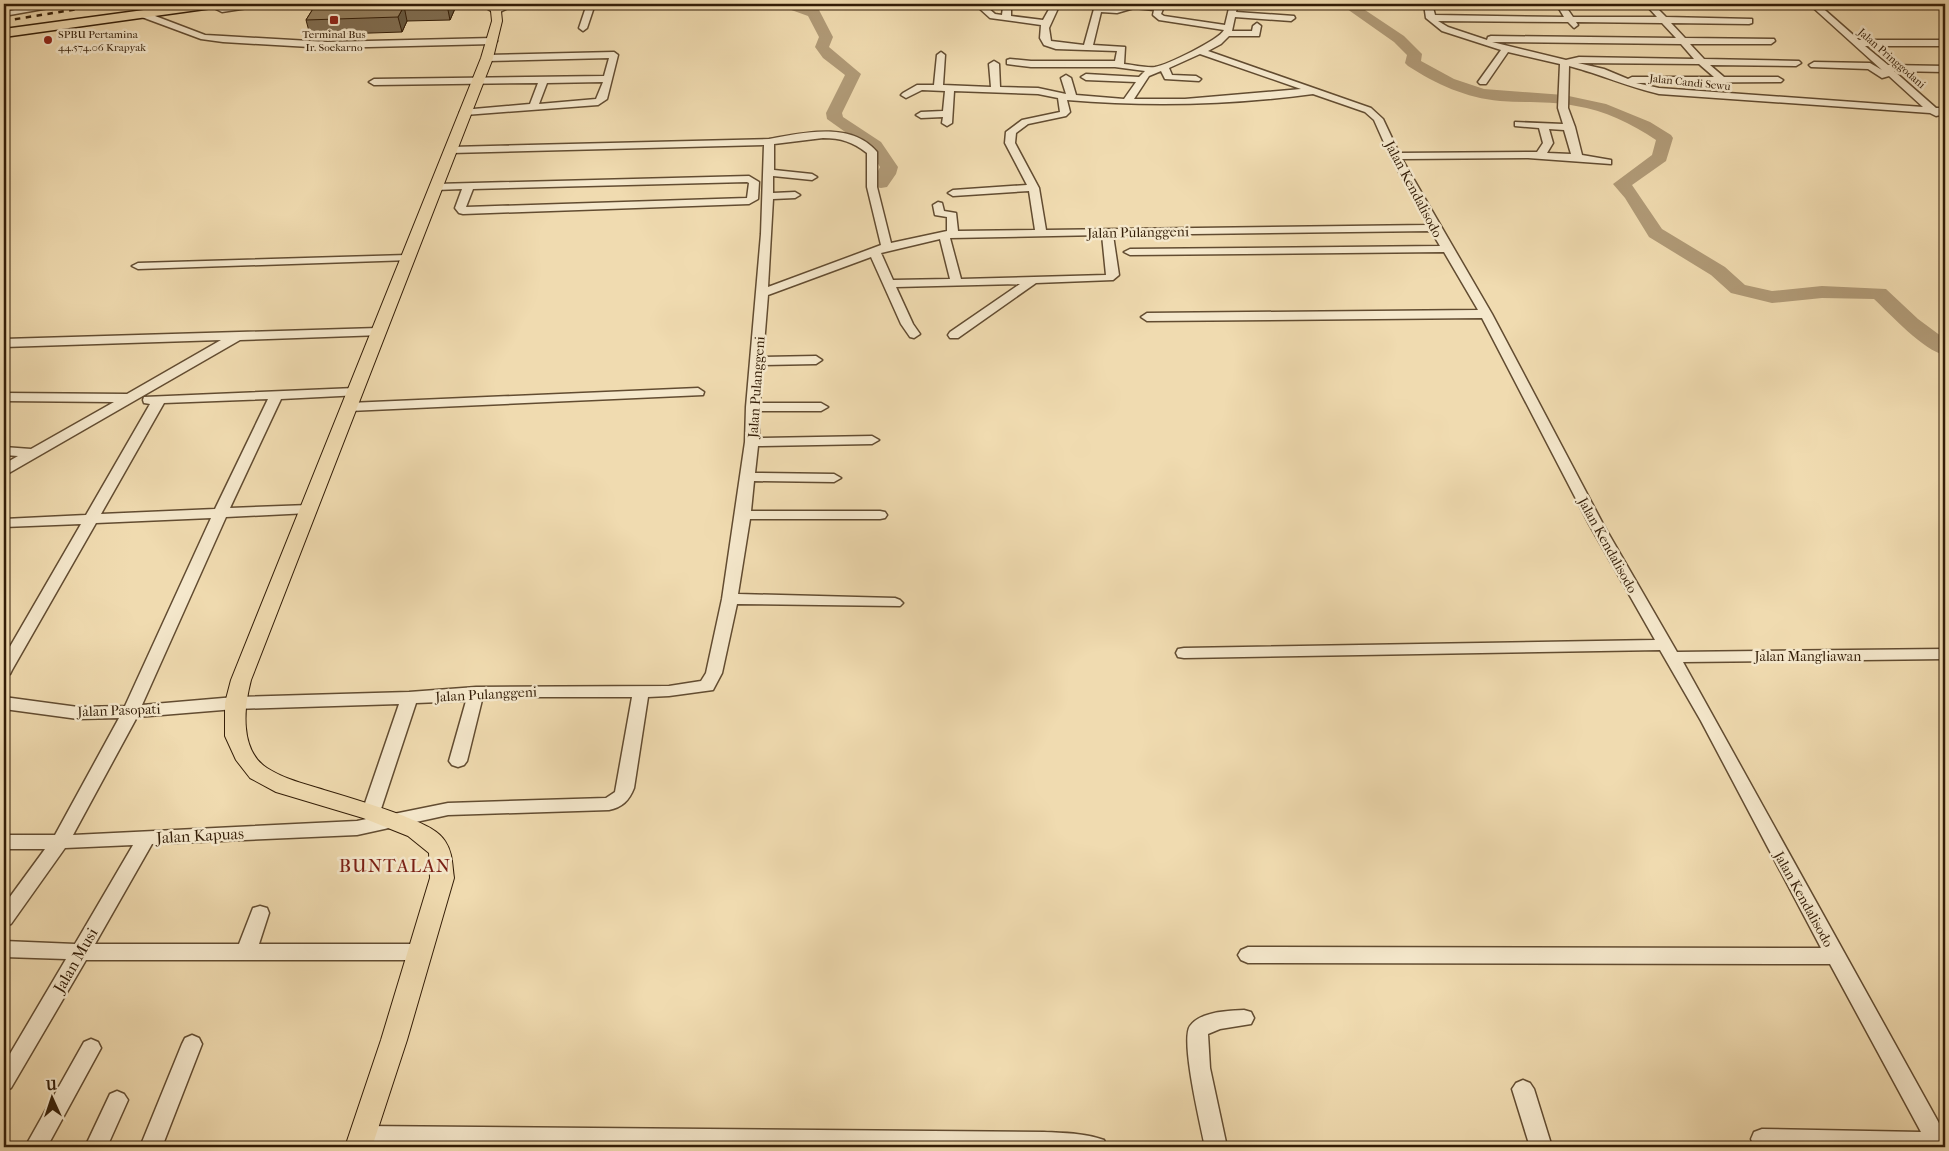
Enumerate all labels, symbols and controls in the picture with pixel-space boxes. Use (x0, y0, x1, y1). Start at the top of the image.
marker: Terminal Bus Ir. Soekarno (328, 14, 340, 26)
street label: Jalan Pringgodani (1855, 25, 1929, 92)
place label: SPBU Pertamina 44.574.06 Krapyak (58, 28, 146, 54)
place label: Terminal Bus Ir. Soekarno (302, 28, 366, 54)
marker: SPBU Pertamina 44.574.06 Krapyak (42, 34, 54, 46)
street label: Jalan Candi Sewu (1648, 72, 1732, 93)
street label: Jalan Kendalisodo (1380, 137, 1446, 240)
street label: Jalan Pulanggeni (1086, 223, 1189, 242)
street label: Jalan Pulanggeni (744, 336, 769, 439)
street label: Jalan Kendalisodo (1574, 493, 1641, 596)
street label: Jalan Mangliawan (1754, 648, 1861, 665)
street label: Jalan Pulanggeni (434, 683, 537, 706)
street label: Jalan Pasopati (76, 701, 161, 720)
street label: Jalan Kapuas (154, 824, 244, 847)
street label: Jalan Kendalisodo (1770, 847, 1837, 950)
district label: BUNTALAN (339, 855, 451, 877)
street label: Jalan Musi (48, 924, 102, 998)
north arrow (28, 1074, 78, 1124)
text: U (44, 1077, 57, 1094)

